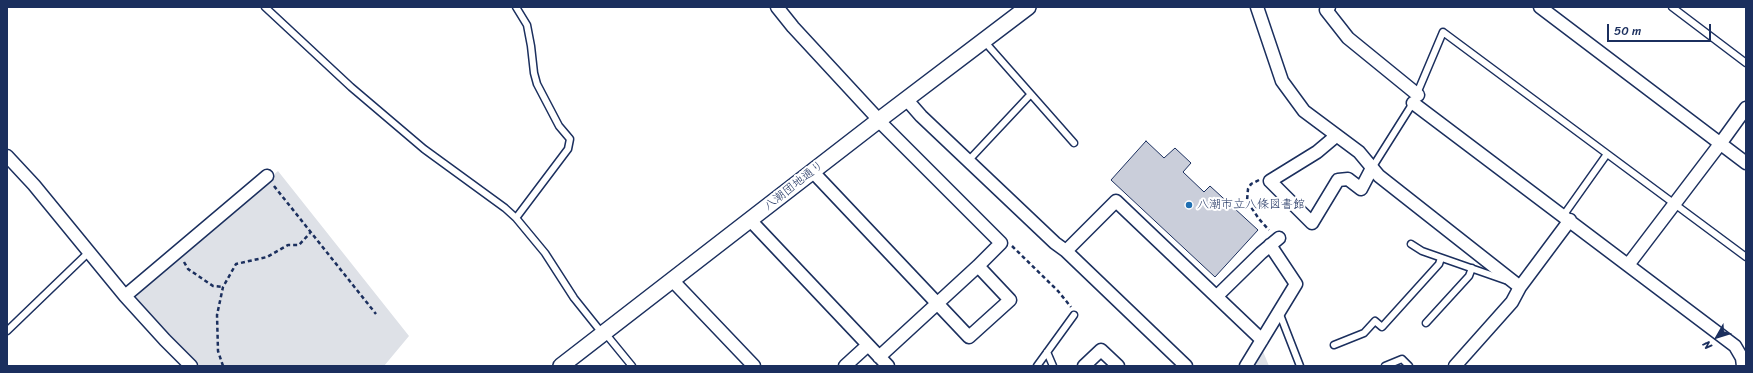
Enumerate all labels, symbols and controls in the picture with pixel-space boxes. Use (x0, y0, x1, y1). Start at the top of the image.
scale bar (1609, 16, 1713, 42)
text: 50 m (1614, 20, 1641, 42)
street label: 八潮団地通り (761, 158, 827, 214)
place label: 八潮市立八條図書館 (1197, 198, 1305, 212)
marker: 八潮市立八條図書館 (1184, 200, 1194, 210)
north arrow (1697, 317, 1737, 357)
text: N (1698, 336, 1717, 354)

